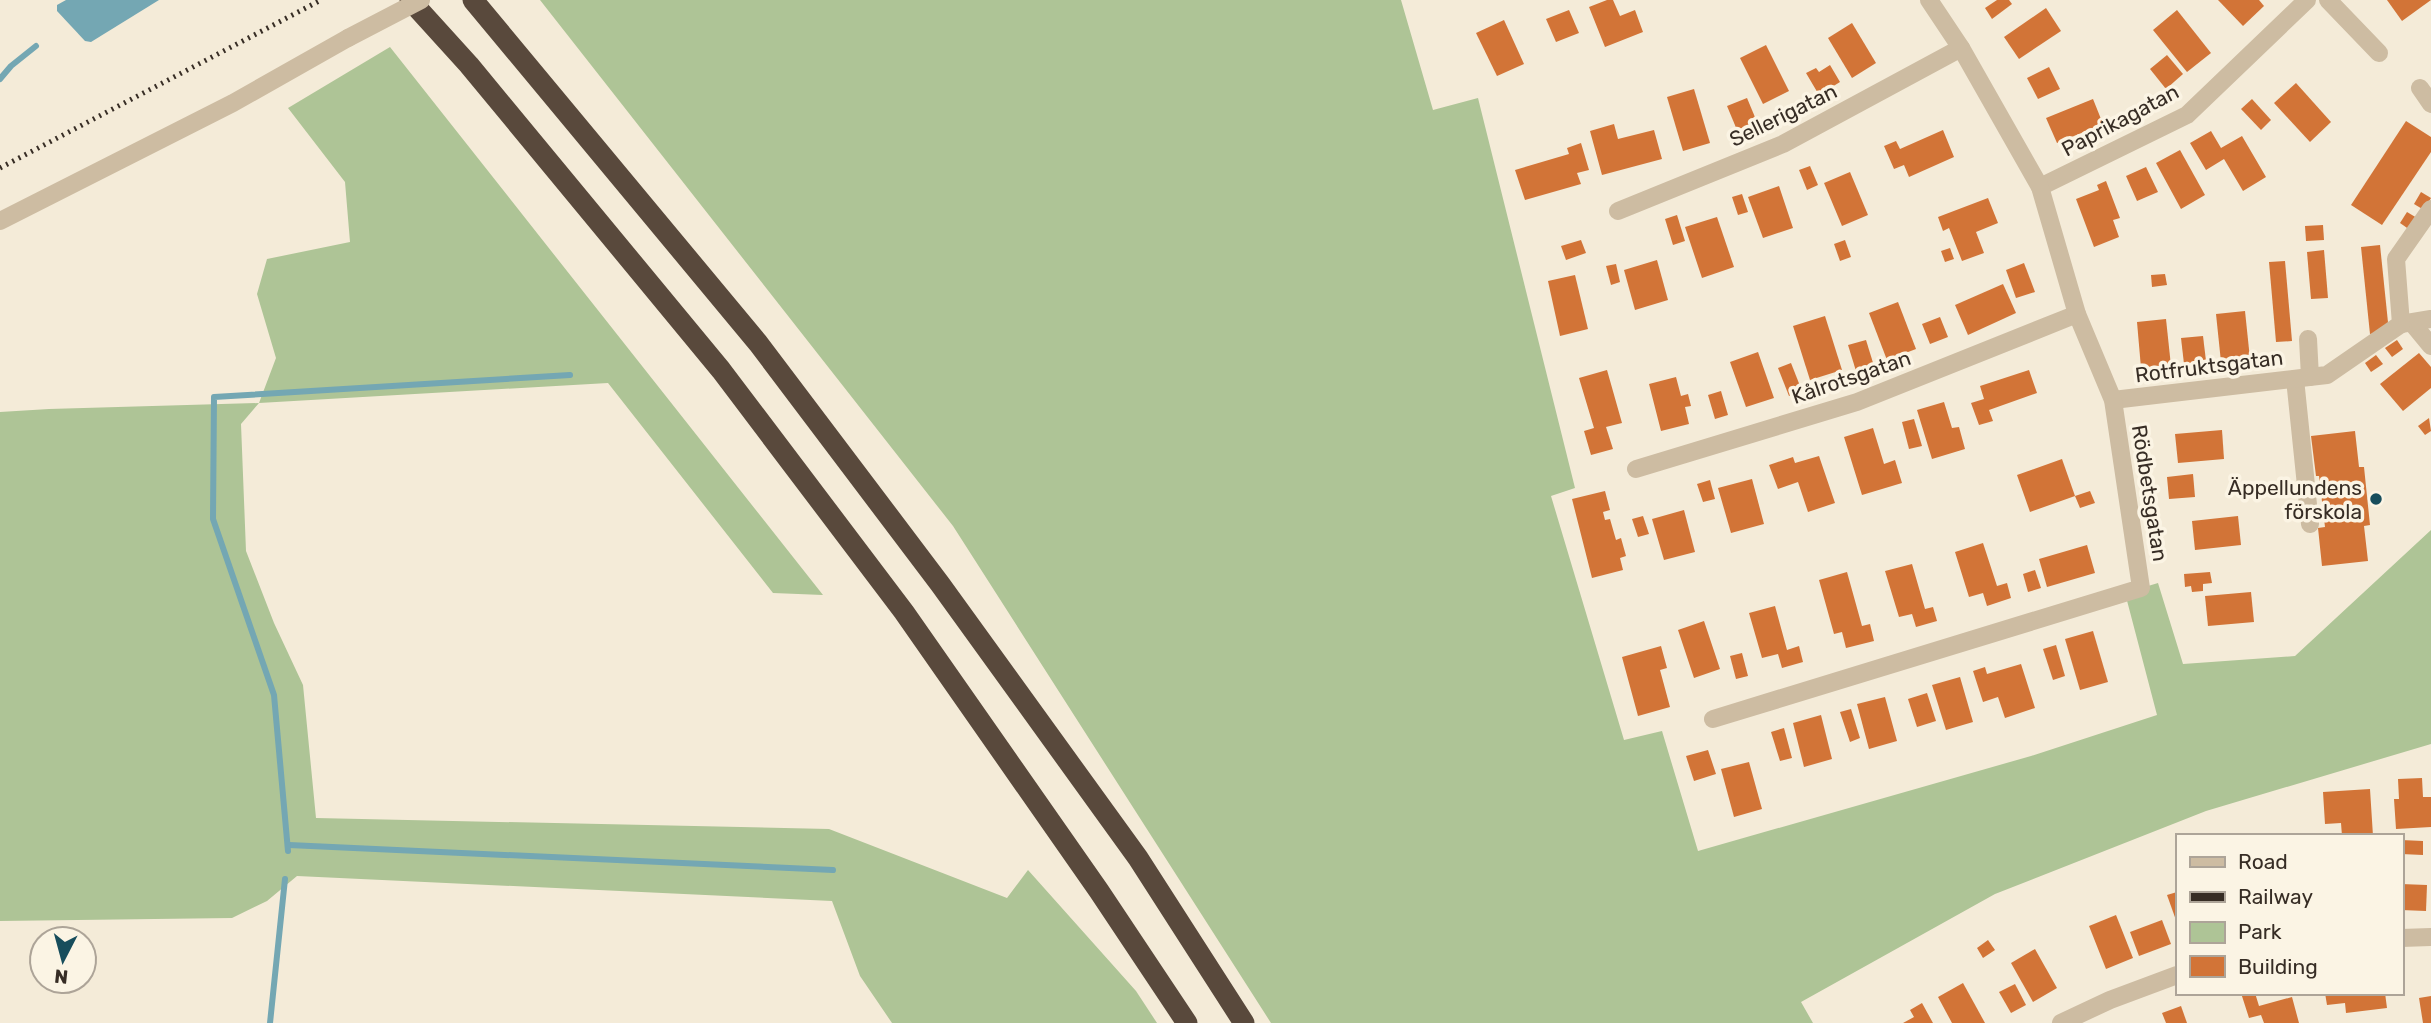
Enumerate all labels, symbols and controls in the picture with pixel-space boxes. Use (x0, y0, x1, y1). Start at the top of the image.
street label: Sellerigatan (1725, 78, 1841, 152)
street label: Paprikagatan (2057, 79, 2183, 161)
street label: Kålrotsgatan (1788, 345, 1914, 409)
street label: Rotfruktsgatan (2134, 345, 2284, 387)
street label: Rödbetsgatan (2127, 423, 2173, 563)
place label: Äppellundens förskola (2228, 475, 2362, 524)
marker: Äppellundens förskola (2368, 491, 2384, 507)
legend (2176, 834, 2403, 995)
text: Road (2238, 849, 2288, 874)
text: Railway (2238, 884, 2313, 909)
text: Park (2238, 919, 2282, 944)
north arrow (28, 925, 98, 995)
text: Building (2238, 954, 2318, 979)
text: N (53, 964, 69, 989)

